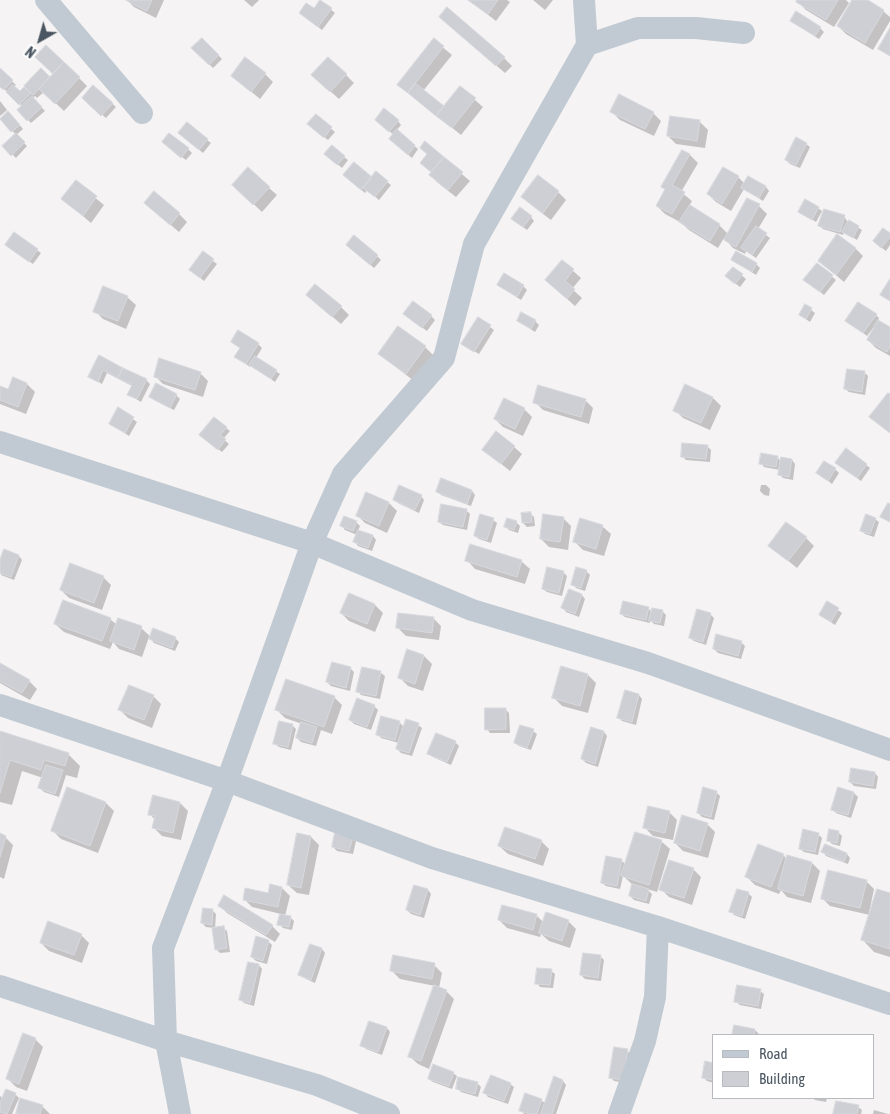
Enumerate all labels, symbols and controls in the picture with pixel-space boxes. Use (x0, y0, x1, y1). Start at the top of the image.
north arrow (15, 15, 65, 65)
text: N (23, 43, 39, 61)
legend (712, 1034, 875, 1099)
text: Road (759, 1045, 788, 1062)
text: Building (759, 1070, 805, 1087)

